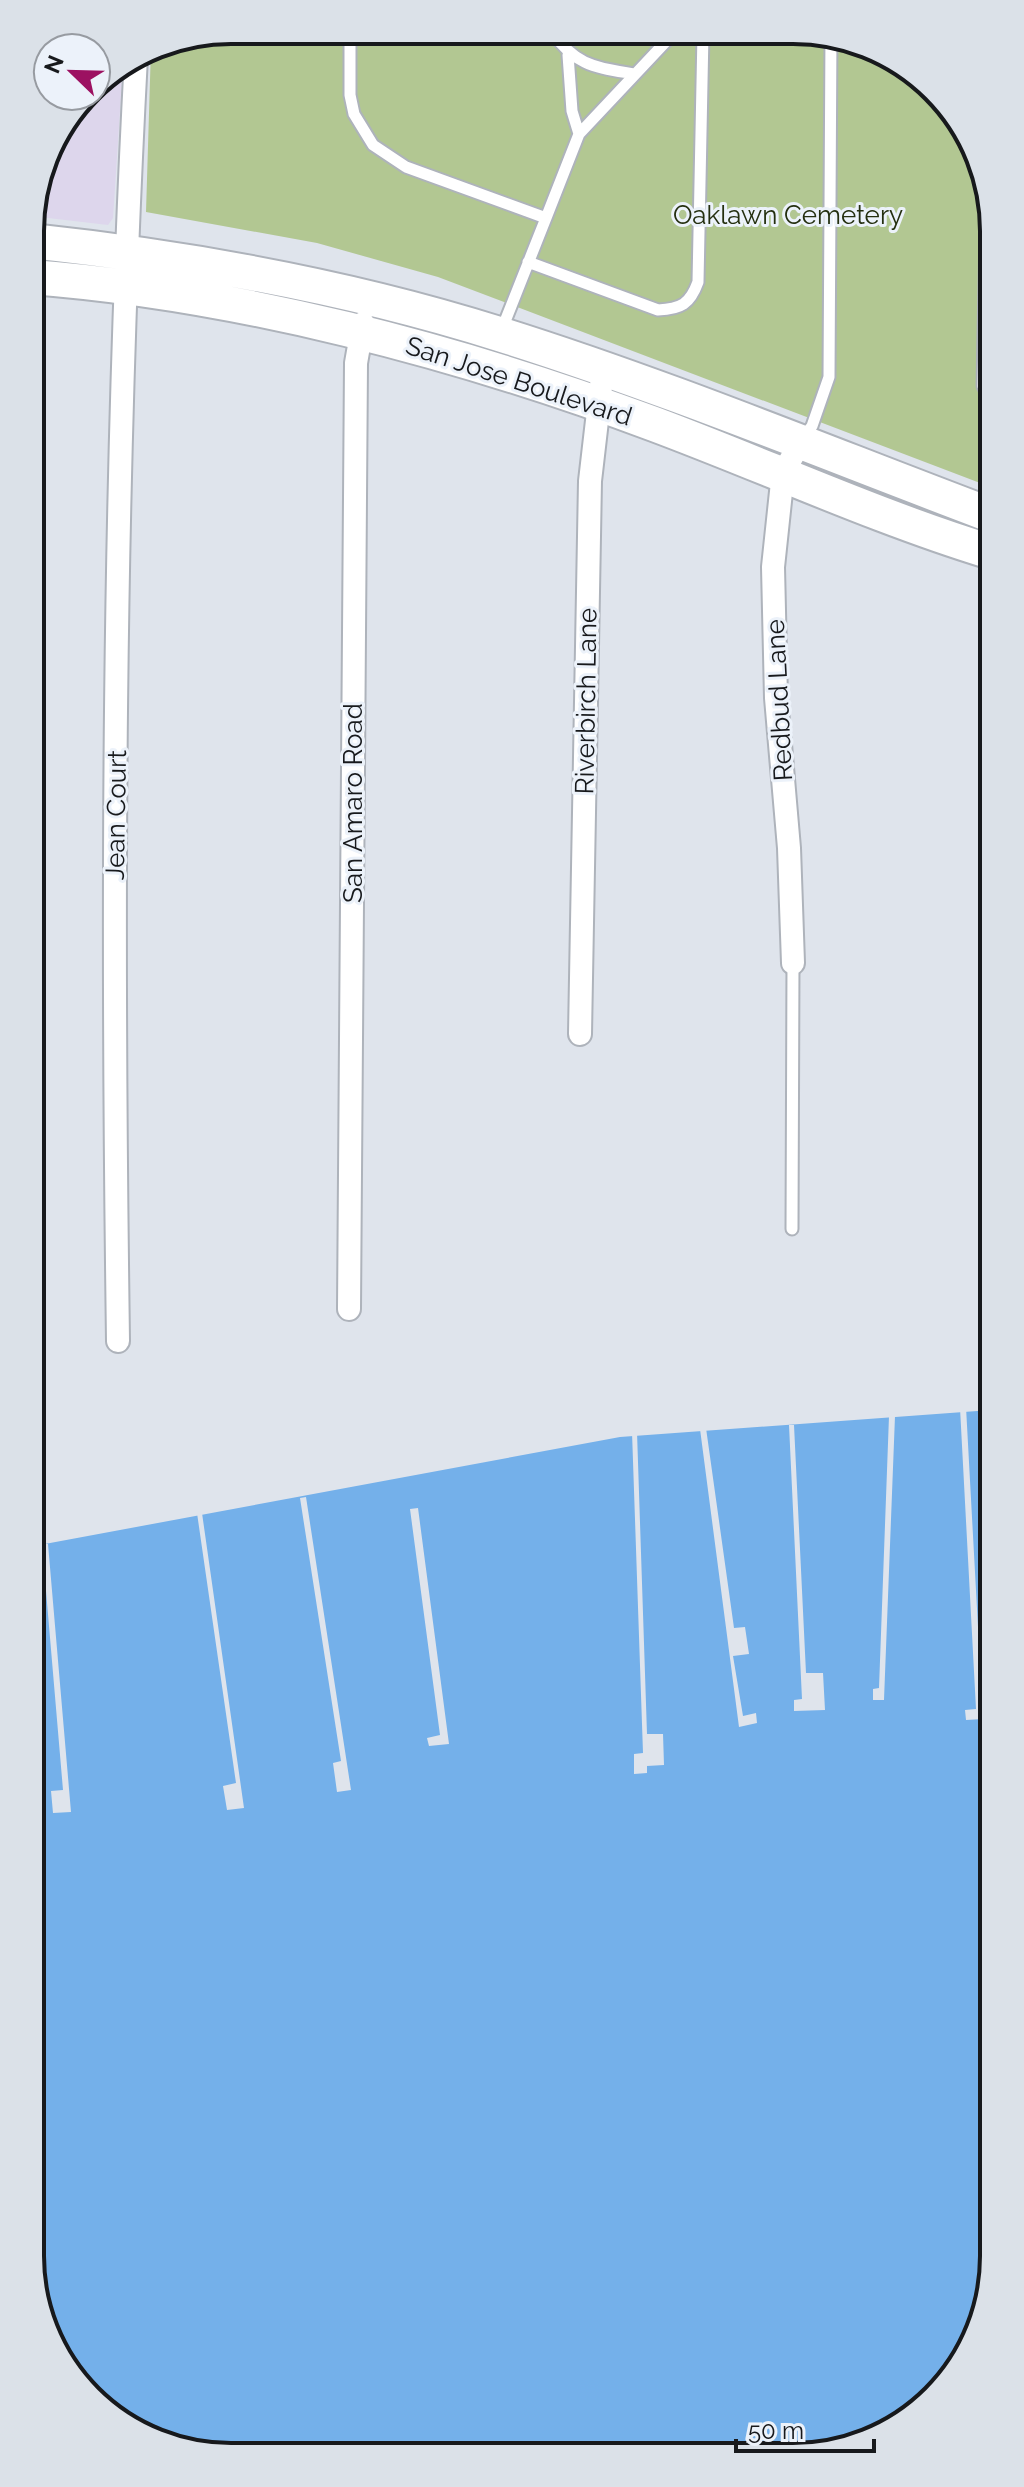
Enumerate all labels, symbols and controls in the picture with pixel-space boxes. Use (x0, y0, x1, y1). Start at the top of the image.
north arrow (32, 32, 112, 112)
text: N (38, 51, 69, 77)
park label: Oaklawn Cemetery (673, 200, 903, 230)
street label: San Jose Boulevard (402, 330, 636, 432)
street label: Riverbirch Lane (569, 607, 603, 795)
street label: Redbud Lane (760, 618, 798, 782)
street label: San Amaro Road (338, 703, 368, 903)
street label: Jean Court (100, 749, 132, 880)
scale bar (736, 2403, 874, 2453)
text: 50 m (748, 2416, 804, 2445)

